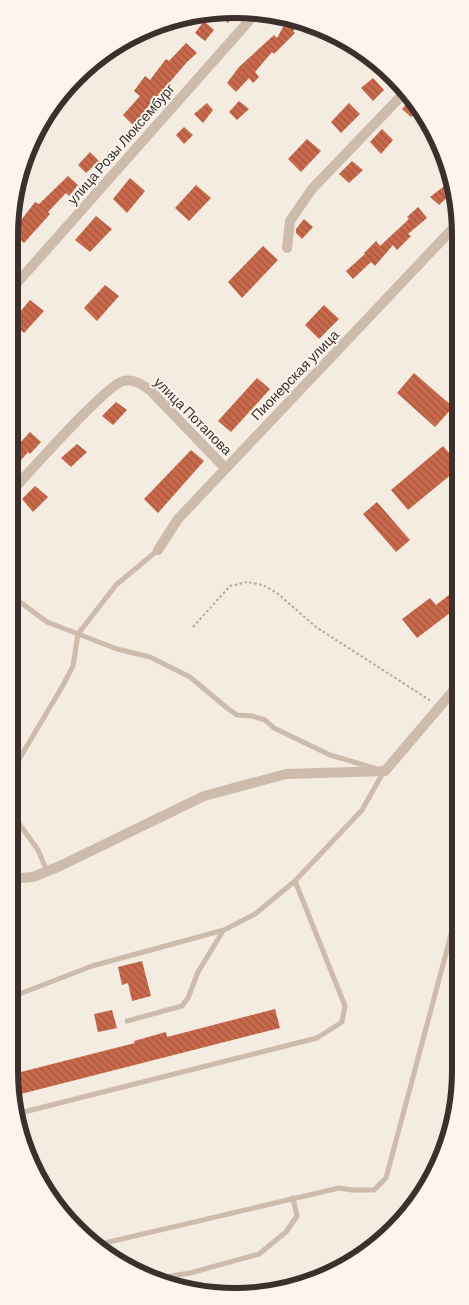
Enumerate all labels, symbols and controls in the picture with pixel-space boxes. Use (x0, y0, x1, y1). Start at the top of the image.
street label: улица Розы Люксембург (63, 80, 178, 208)
street label: Пионерская улица (247, 326, 342, 423)
street label: улица Потапова (151, 373, 236, 458)

